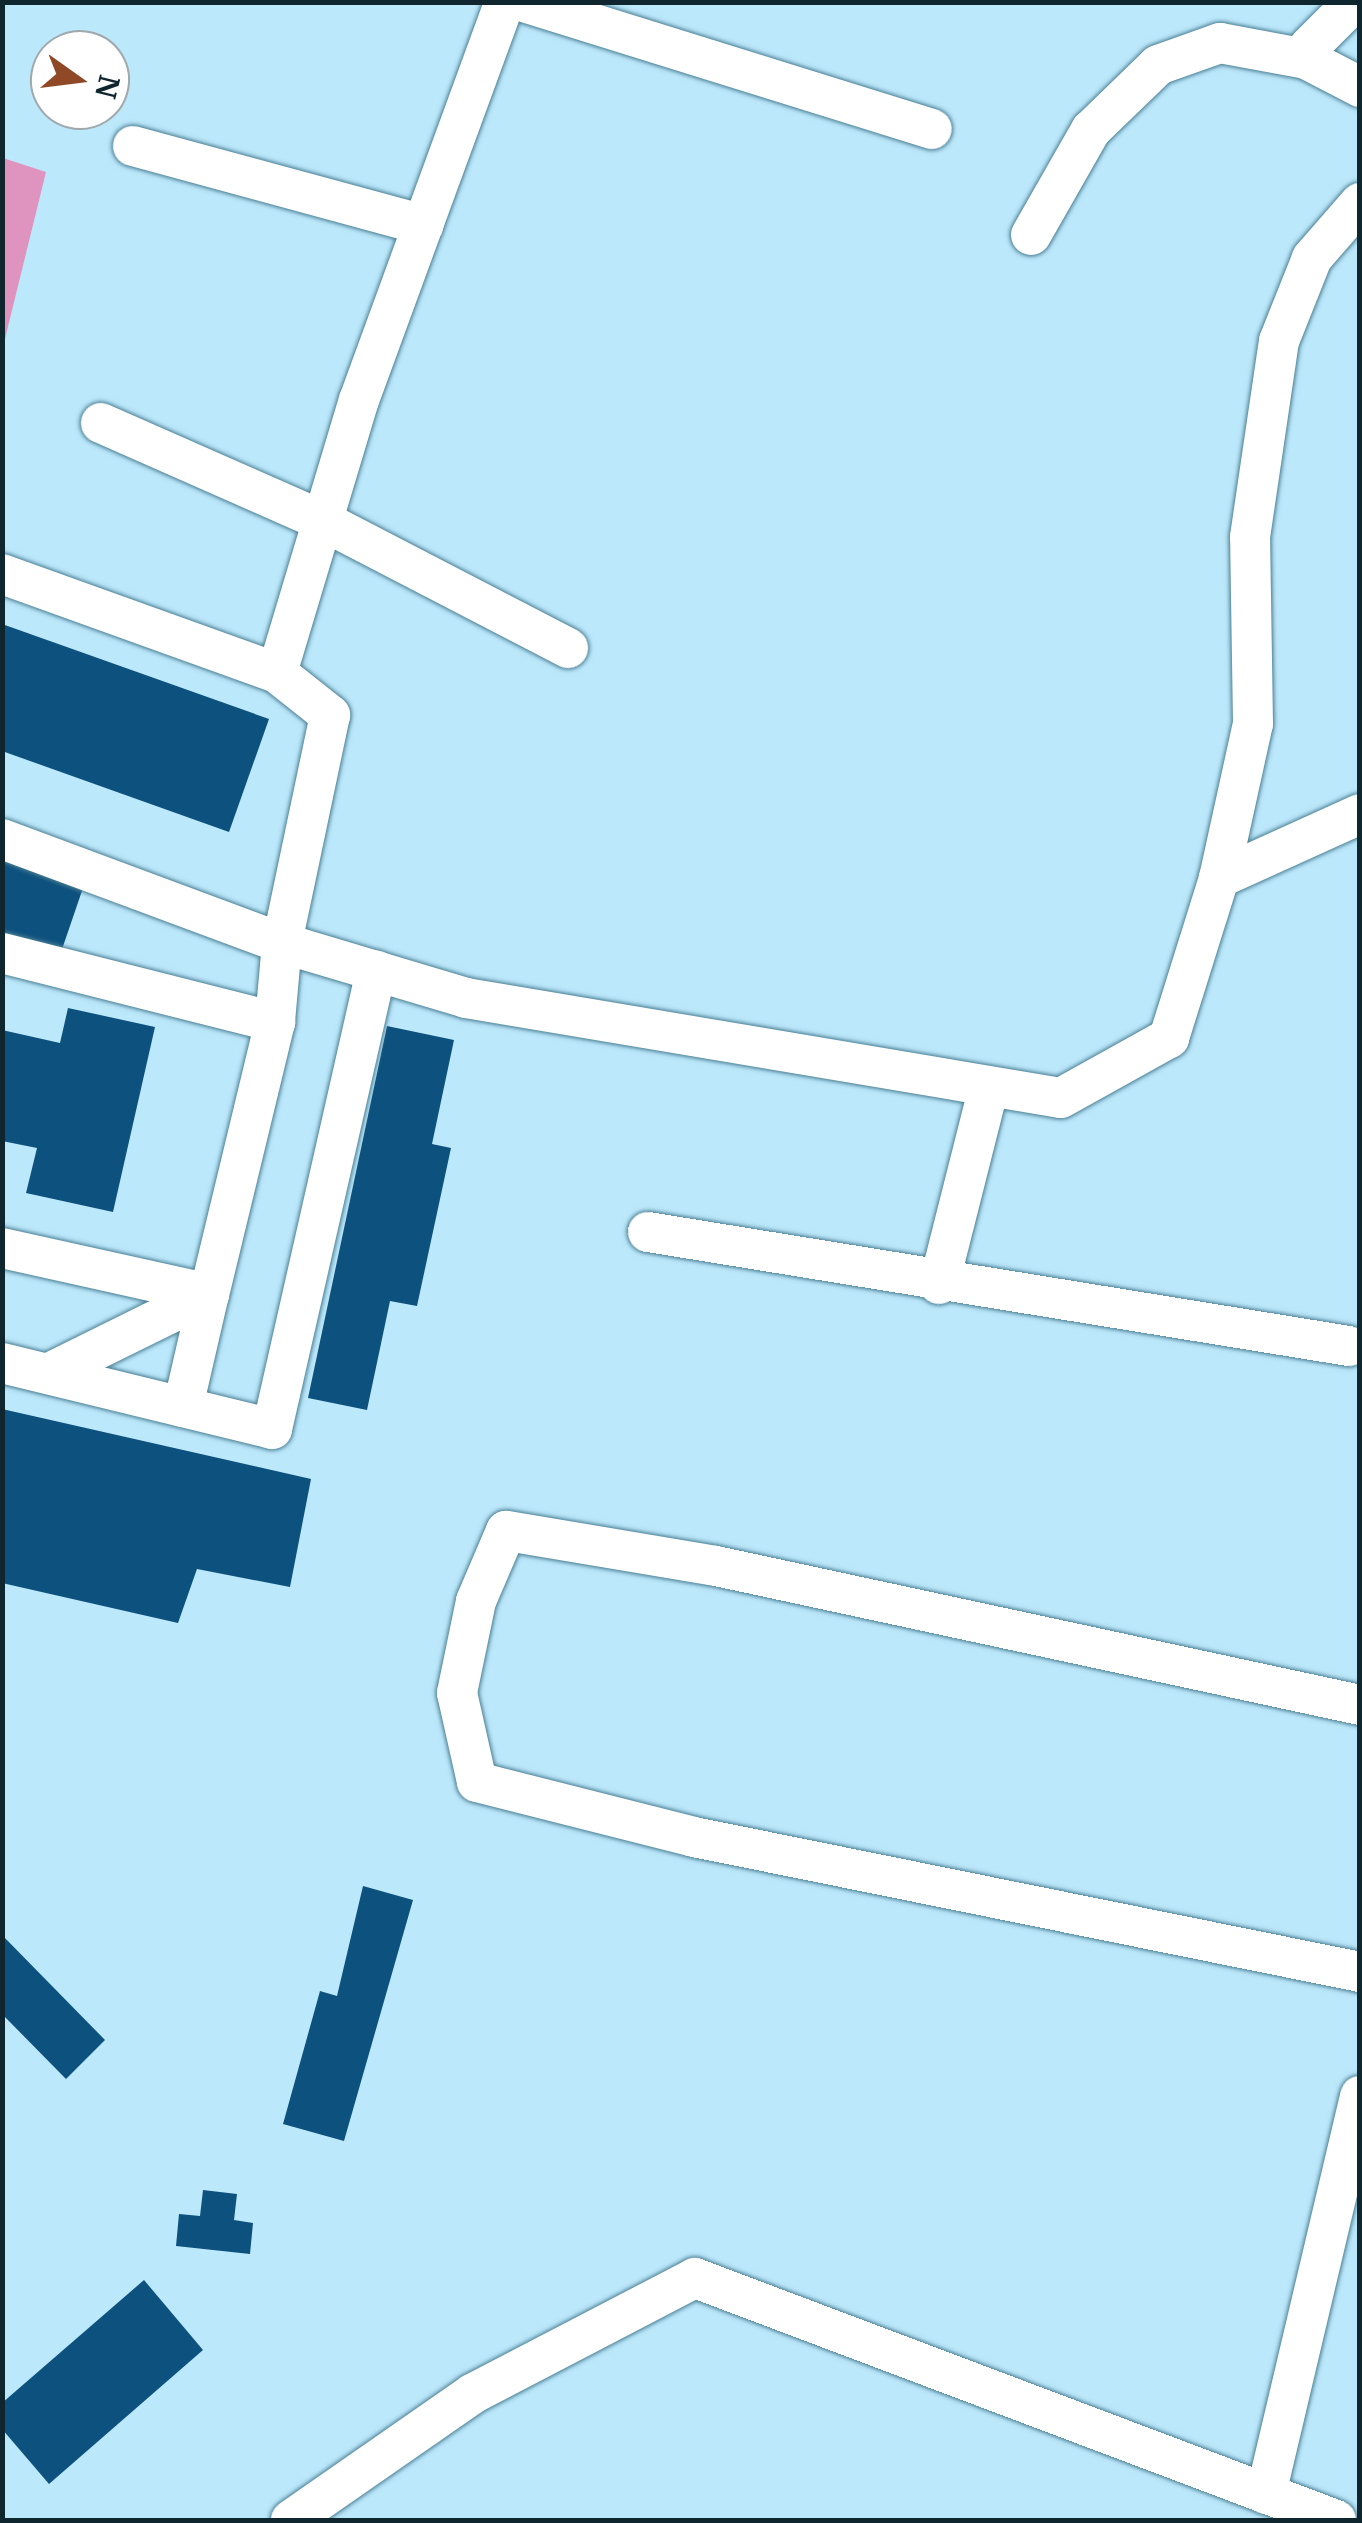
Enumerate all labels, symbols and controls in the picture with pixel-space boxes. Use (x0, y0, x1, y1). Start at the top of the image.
north arrow (30, 30, 130, 130)
text: N (87, 72, 127, 102)

